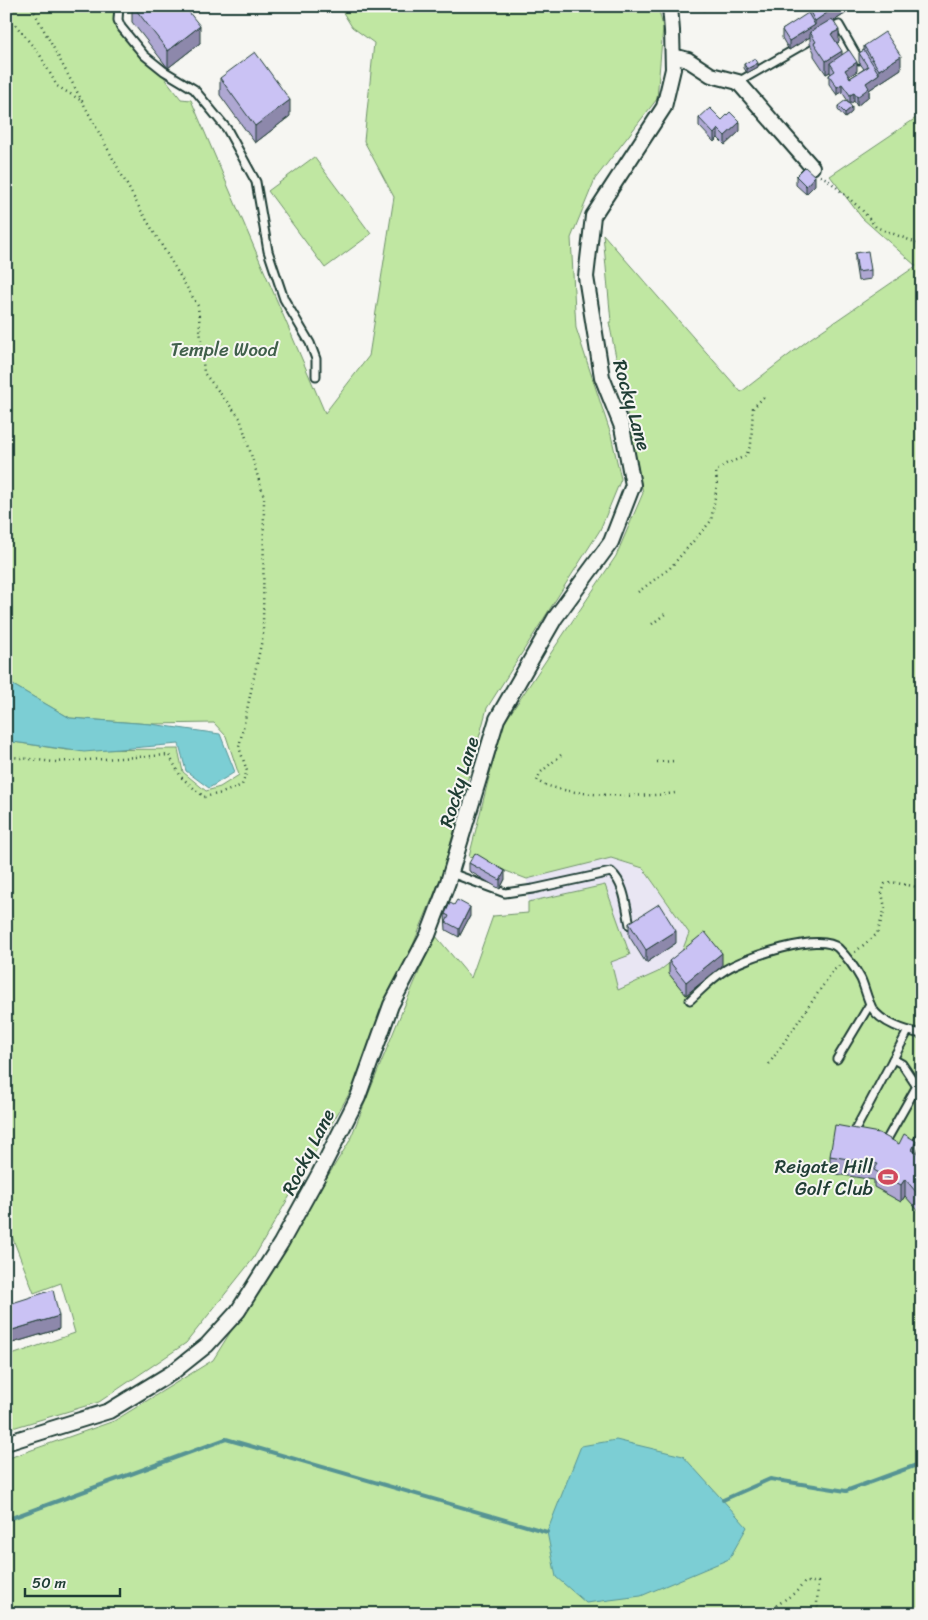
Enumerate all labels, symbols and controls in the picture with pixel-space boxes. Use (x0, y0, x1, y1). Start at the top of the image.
park label: Temple Wood (170, 333, 280, 366)
street label: Rocky Lane (603, 356, 661, 454)
street label: Rocky Lane (430, 733, 488, 831)
street label: Rocky Lane (272, 1103, 344, 1201)
place label: Reigate Hill Golf Club (775, 1150, 874, 1205)
sports icon: Reigate Hill Golf Club (877, 1166, 899, 1188)
scale bar (25, 1565, 120, 1597)
text: 50 m (32, 1570, 67, 1596)

